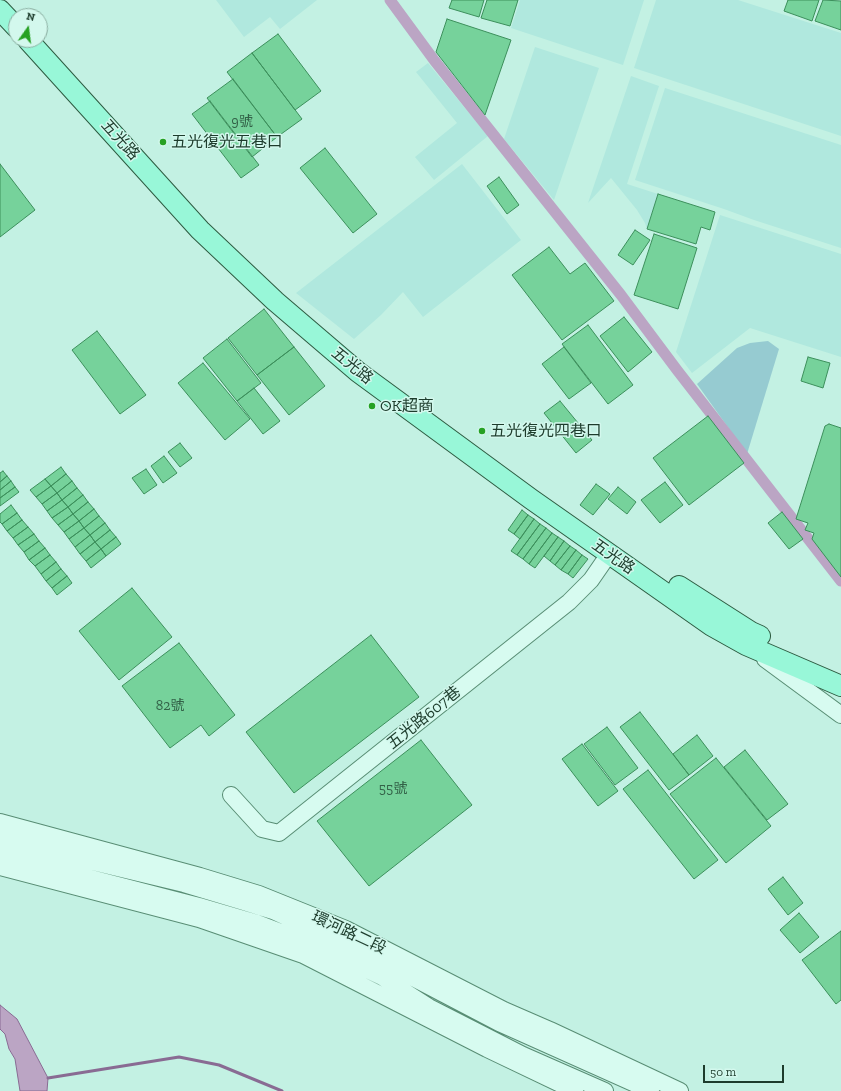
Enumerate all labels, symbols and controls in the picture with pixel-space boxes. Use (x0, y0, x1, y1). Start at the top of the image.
north arrow (8, 8, 48, 48)
text: N (25, 10, 36, 24)
house number: 9號 (231, 114, 253, 130)
street label: 五光路 (97, 116, 143, 164)
place label: 五光復光五巷口 (171, 132, 283, 152)
marker: 五光復光五巷口 (158, 137, 168, 147)
street label: 五光路 (327, 343, 377, 389)
place label: OK超商 (380, 396, 434, 416)
marker: OK超商 (367, 401, 377, 411)
place label: 五光復光四巷口 (490, 421, 602, 441)
marker: 五光復光四巷口 (477, 426, 487, 436)
street label: 五光路 (588, 535, 638, 579)
street label: 五光路607巷 (383, 682, 465, 754)
house number: 82號 (156, 698, 184, 714)
house number: 55號 (379, 781, 407, 797)
street label: 環河路二段 (309, 907, 389, 959)
scale bar (705, 1057, 786, 1083)
text: 50 m (710, 1065, 736, 1079)

